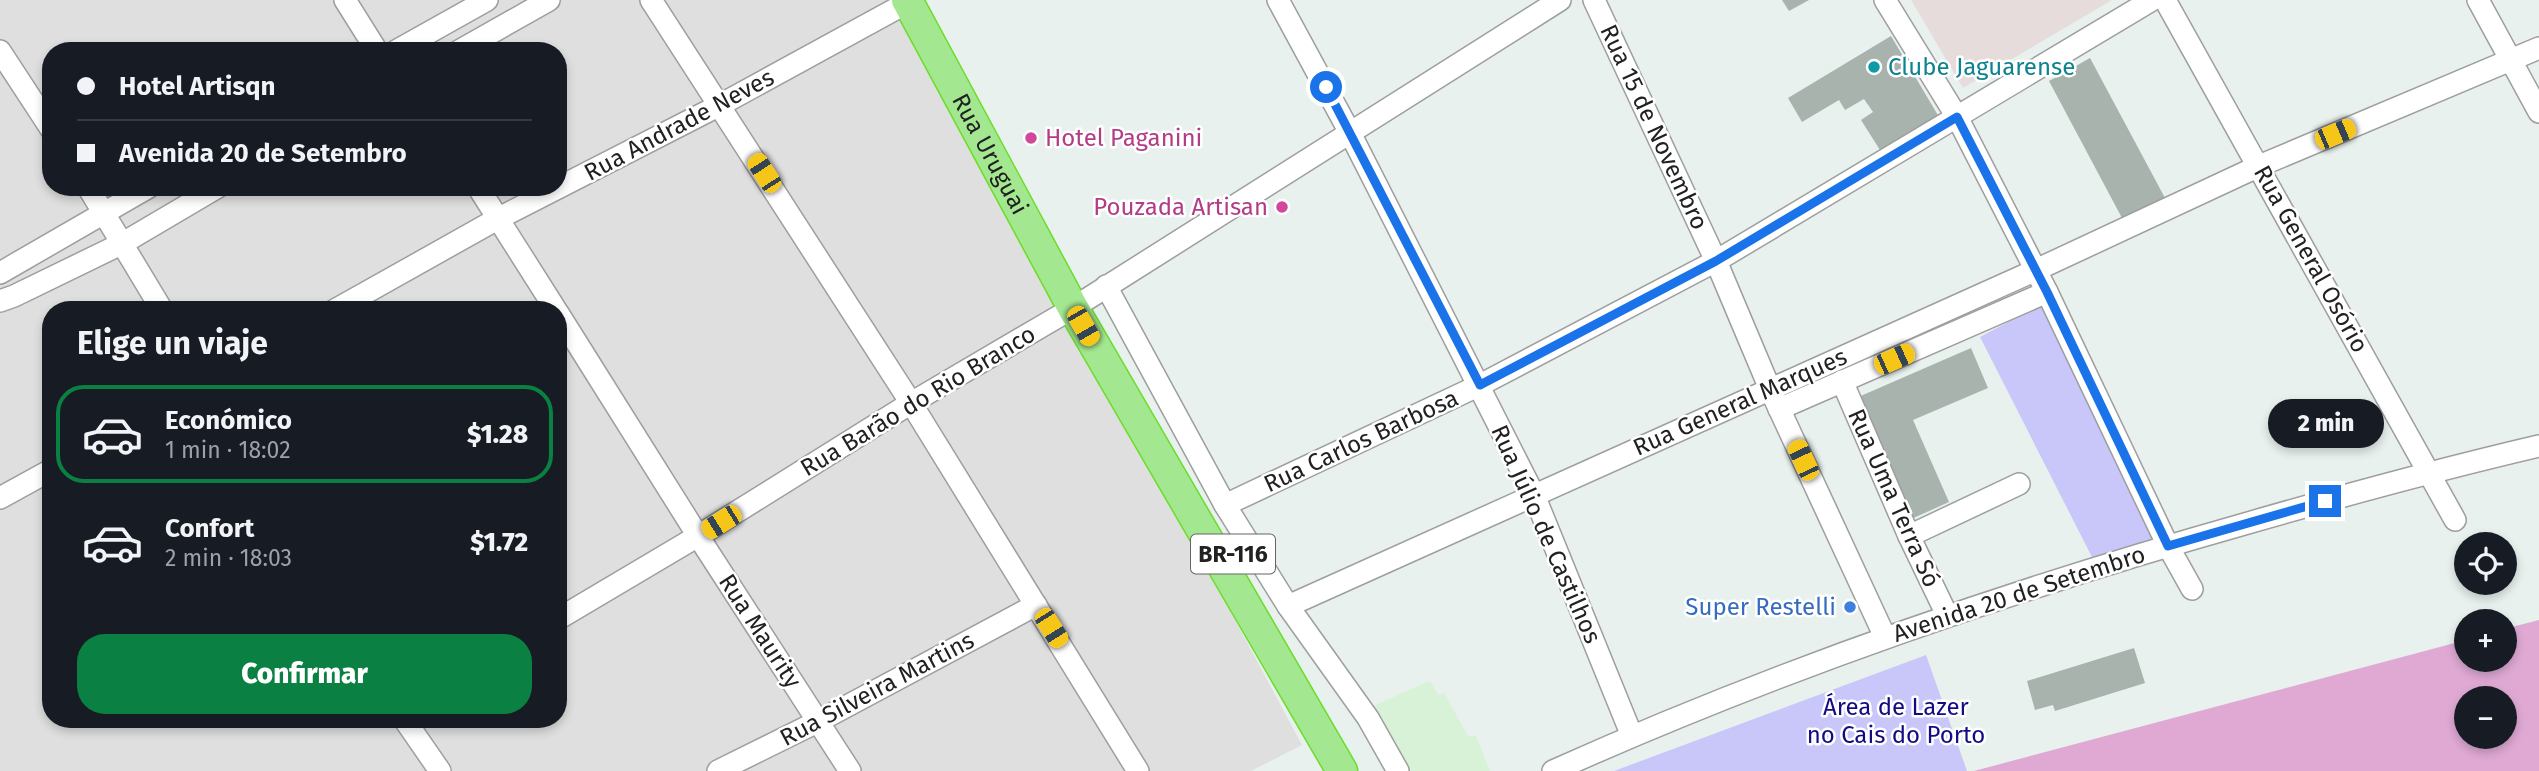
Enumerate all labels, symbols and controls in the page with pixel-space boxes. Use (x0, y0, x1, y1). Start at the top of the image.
street label: Rua 15 de Novembro (1594, 20, 1714, 234)
place label: Clube Jaguarense (1888, 53, 2075, 81)
marker: Clube Jaguarense (1866, 59, 1882, 75)
street label: Rua Andrade Neves (579, 63, 779, 187)
text: Hotel Artisqn (119, 71, 276, 102)
route start (1310, 71, 1342, 103)
street label: Rua Uruguai (946, 89, 1034, 219)
car (2312, 116, 2359, 152)
place label: Hotel Paganini (1045, 124, 1202, 152)
marker: Hotel Paganini (1023, 130, 1039, 146)
text: Avenida 20 de Setembro (119, 138, 407, 169)
car (744, 150, 785, 196)
street label: Rua General Osório (2248, 160, 2374, 358)
place label: Pouzada Artisan (1093, 193, 1268, 221)
marker: Pouzada Artisan (1274, 199, 1290, 215)
car (1064, 303, 1103, 349)
street label: Rua Barão do Rio Branco (796, 320, 1040, 482)
text: Elige un viaje (77, 324, 268, 362)
car (1871, 341, 1918, 377)
street label: Rua General Marques (1629, 342, 1851, 462)
street label: Rua Carlos Barbosa (1259, 384, 1463, 498)
callout: 2 min (2267, 400, 2383, 448)
icon: car (81, 403, 144, 466)
text: Económico (165, 405, 292, 436)
street label: Rua Uma Terra Só (1842, 405, 1946, 591)
text: 2 min (2298, 409, 2354, 437)
text: $1.28 (467, 419, 528, 450)
street label: Rua Júlio de Castilhos (1485, 420, 1607, 648)
text: 1 min · 18:02 (165, 436, 291, 464)
car (1785, 437, 1822, 483)
route end (2309, 485, 2341, 517)
car (698, 502, 745, 542)
icon: car (81, 511, 144, 574)
text: Confort (165, 513, 254, 544)
text: $1.72 (470, 527, 528, 558)
map controls (2454, 532, 2517, 749)
button: locate (2454, 532, 2517, 595)
road number: BR-116 (1191, 534, 1275, 574)
street label: Avenida 20 de Setembro (1889, 540, 2149, 648)
text: 2 min · 18:03 (165, 544, 292, 572)
street label: Rua Maurity (713, 569, 807, 693)
place label: Super Restelli (1685, 593, 1836, 621)
marker: Super Restelli (1842, 599, 1858, 615)
car (1031, 605, 1072, 651)
button: + (2454, 609, 2517, 672)
street label: Rua Silveira Martins (775, 626, 979, 752)
button: Confirmar (77, 634, 532, 714)
button: − (2454, 686, 2517, 749)
park label: Área de Lazer no Cais do Porto (1807, 692, 1985, 749)

